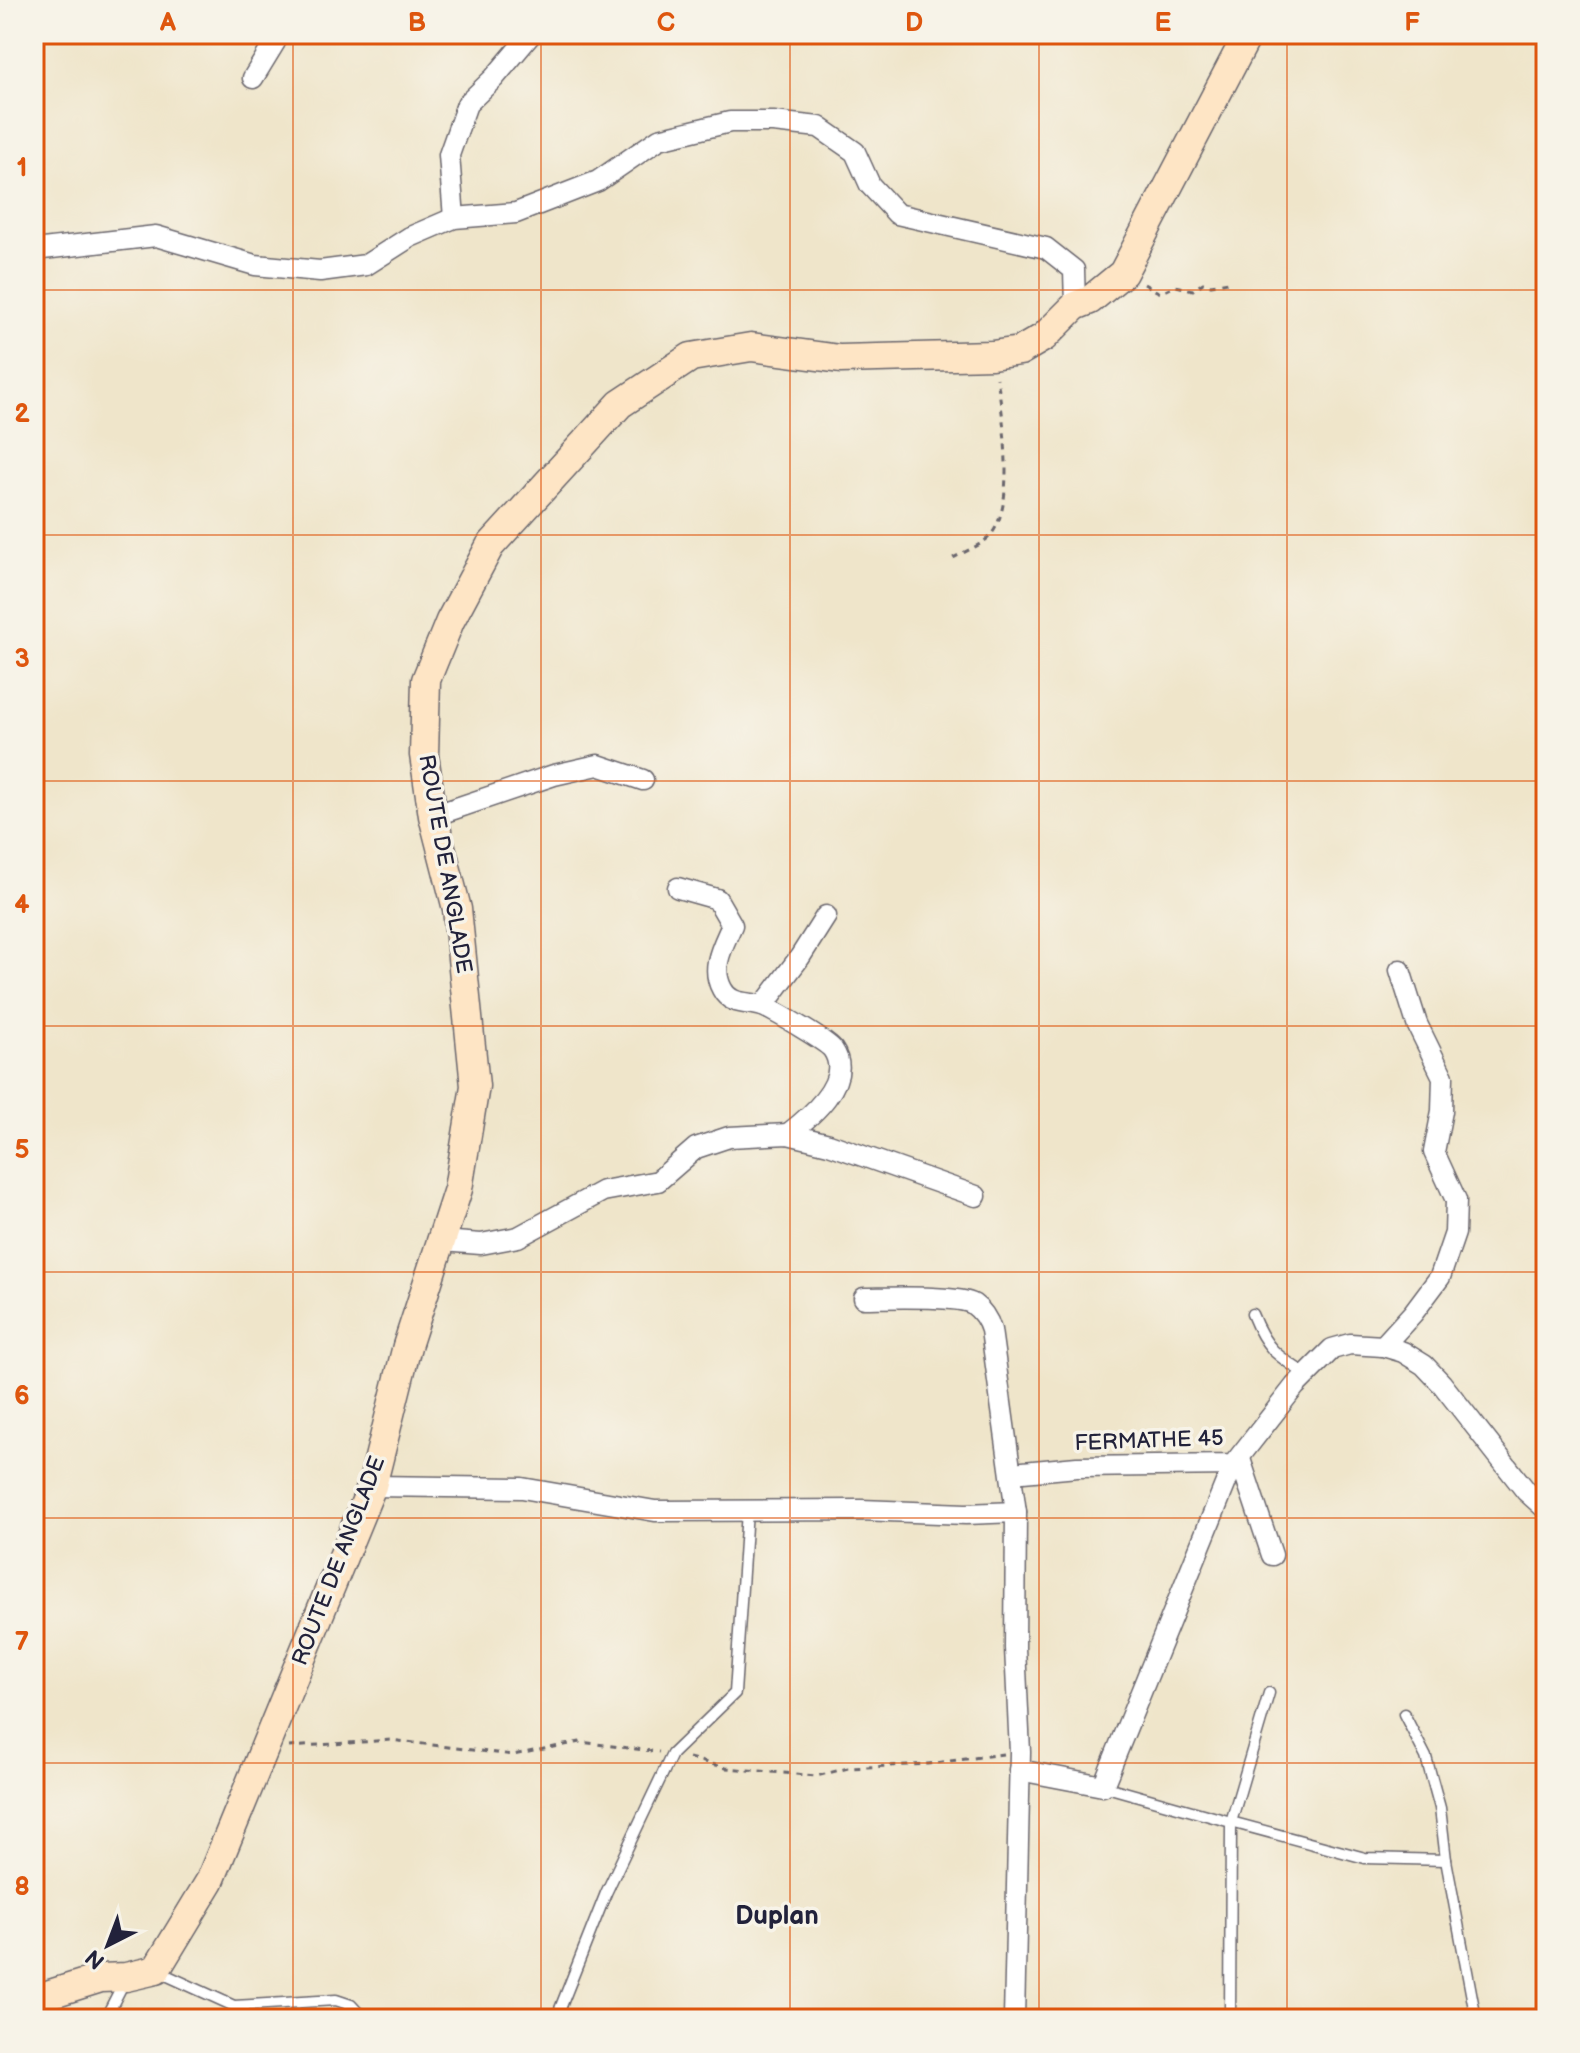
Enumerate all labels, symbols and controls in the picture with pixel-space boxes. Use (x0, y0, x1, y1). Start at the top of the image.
text: A (159, 8, 176, 39)
text: B (408, 8, 426, 39)
text: C (657, 8, 675, 39)
text: D (905, 8, 923, 39)
text: E (1155, 8, 1172, 39)
text: F (1404, 8, 1420, 39)
text: 1 (17, 153, 27, 184)
text: 2 (14, 399, 30, 430)
text: 3 (14, 644, 30, 675)
street label: ROUTE DE ANGLADE (412, 752, 478, 976)
text: 4 (14, 890, 30, 921)
text: 5 (14, 1135, 30, 1166)
text: 6 (14, 1381, 30, 1412)
street label: FERMATHE 45 (1074, 1425, 1224, 1457)
street label: ROUTE DE ANGLADE (287, 1453, 391, 1669)
text: 7 (15, 1627, 29, 1658)
text: 8 (14, 1872, 30, 1903)
district label: Duplan (735, 1901, 819, 1932)
north arrow (68, 1905, 148, 1985)
text: N (80, 1943, 111, 1974)

